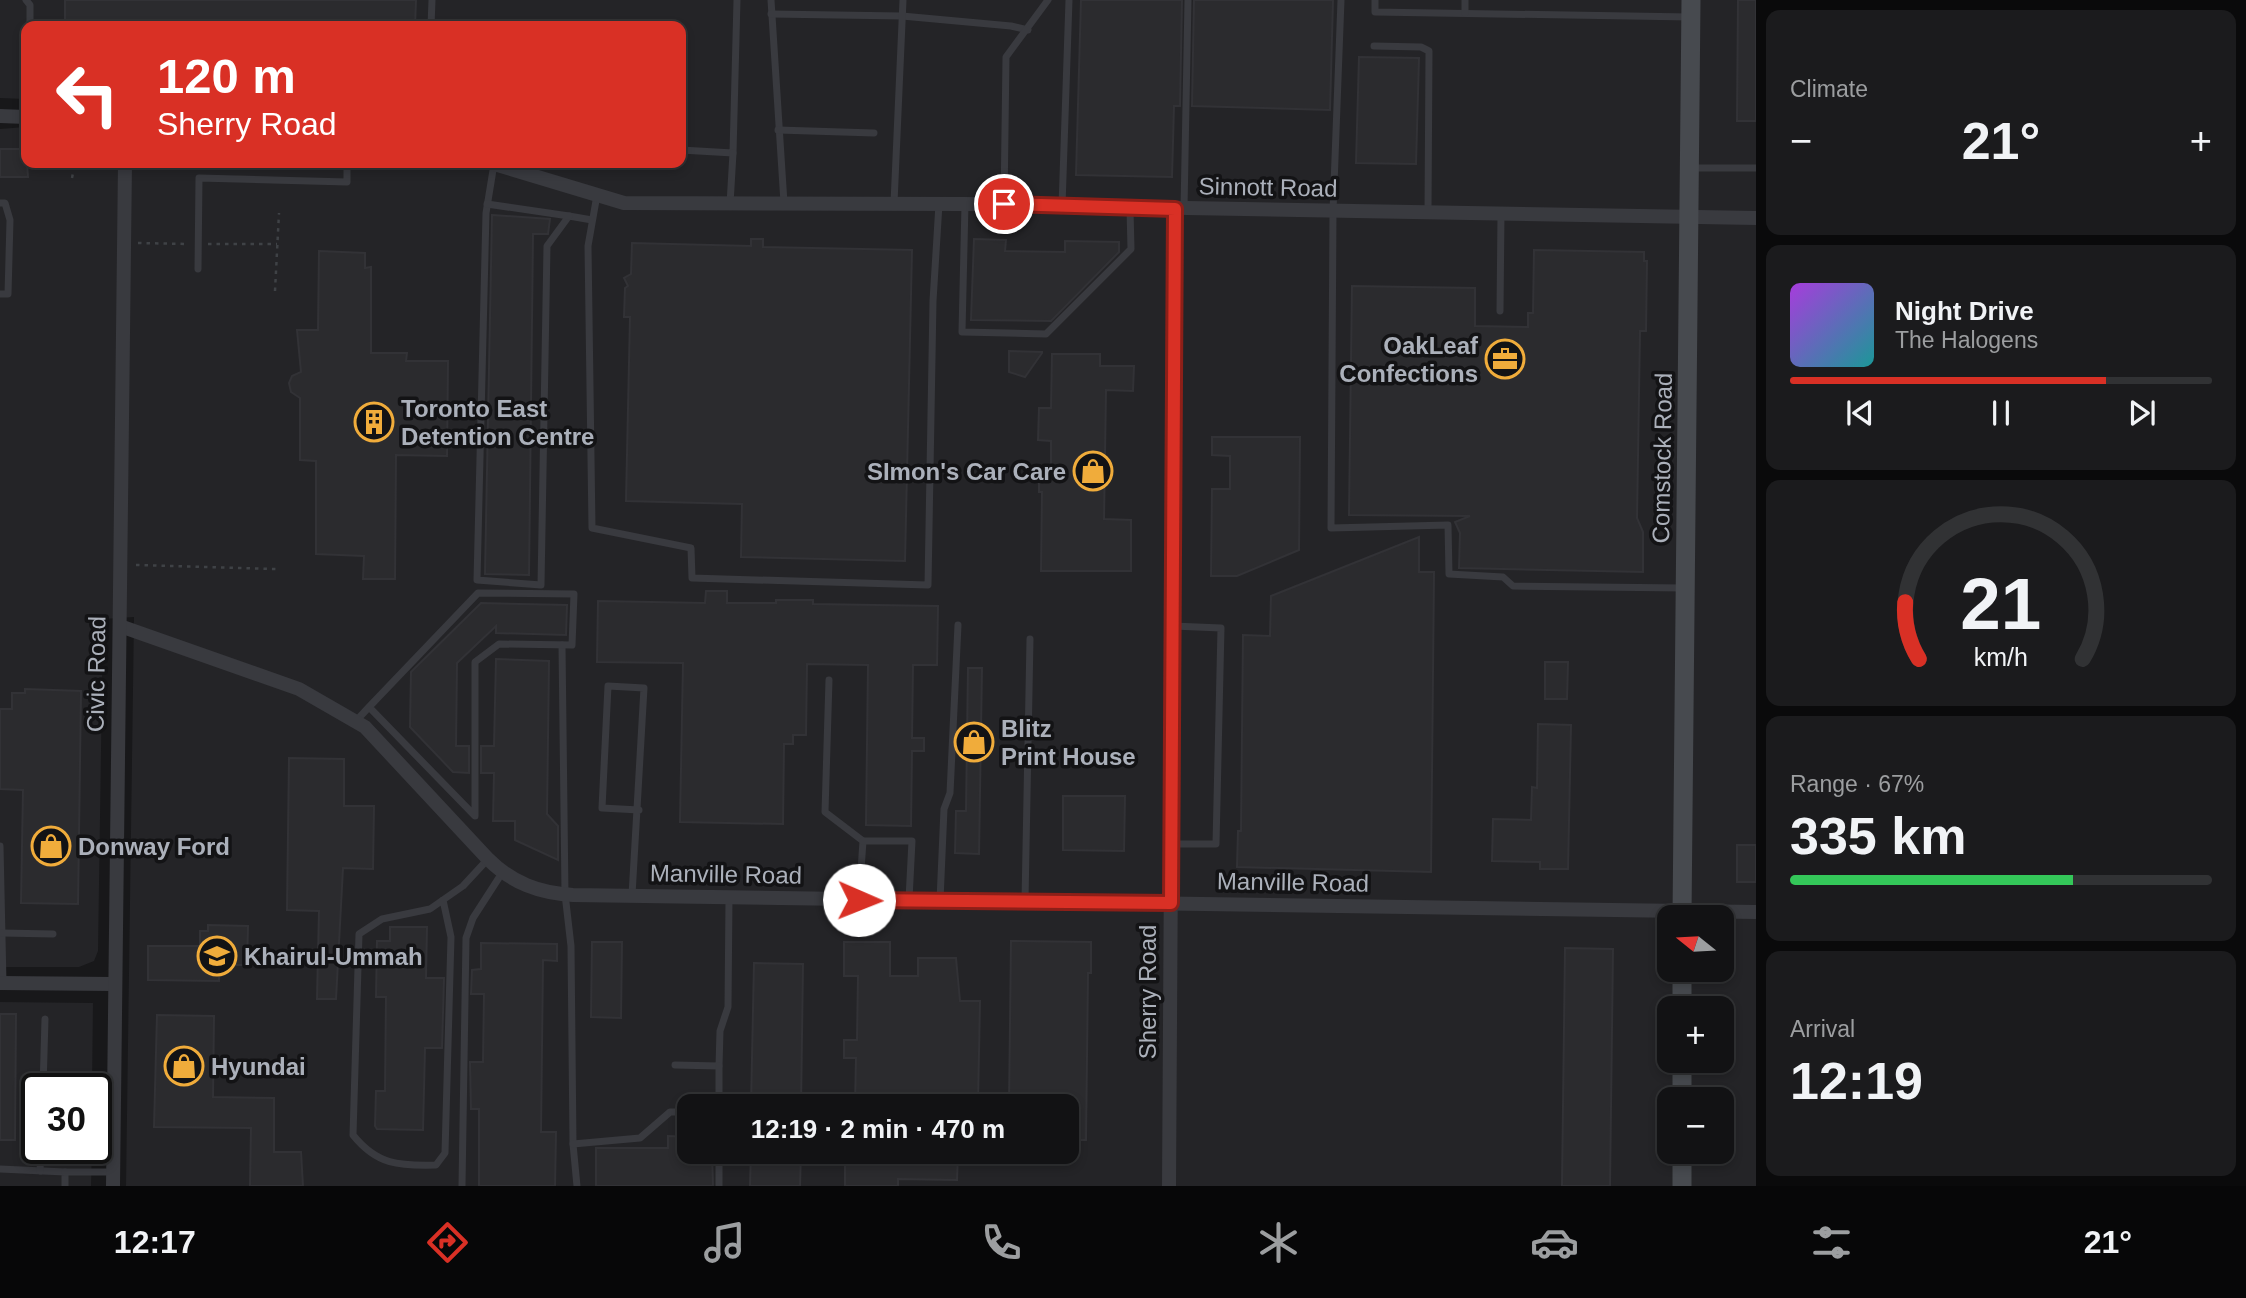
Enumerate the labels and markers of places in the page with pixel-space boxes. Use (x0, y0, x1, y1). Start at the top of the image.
pin (974, 174, 1034, 234)
place label: OakLeaf Confections (1339, 332, 1479, 387)
office icon: OakLeaf Confections (1484, 338, 1526, 380)
place label: Toronto East Detention Centre (401, 395, 594, 450)
building icon: Toronto East Detention Centre (353, 401, 395, 443)
shop icon: SImon's Car Care (1072, 450, 1114, 492)
place label: SImon's Car Care (867, 458, 1066, 485)
place label: Blitz Print House (1001, 715, 1136, 770)
shop icon: Blitz Print House (953, 721, 995, 763)
shop icon: Donway Ford (30, 825, 72, 867)
place label: Donway Ford (78, 833, 230, 860)
school or university icon: Khairul-Ummah (196, 935, 238, 977)
place label: Khairul-Ummah (244, 943, 423, 970)
shop icon: Hyundai (163, 1045, 205, 1087)
place label: Hyundai (211, 1053, 306, 1080)

